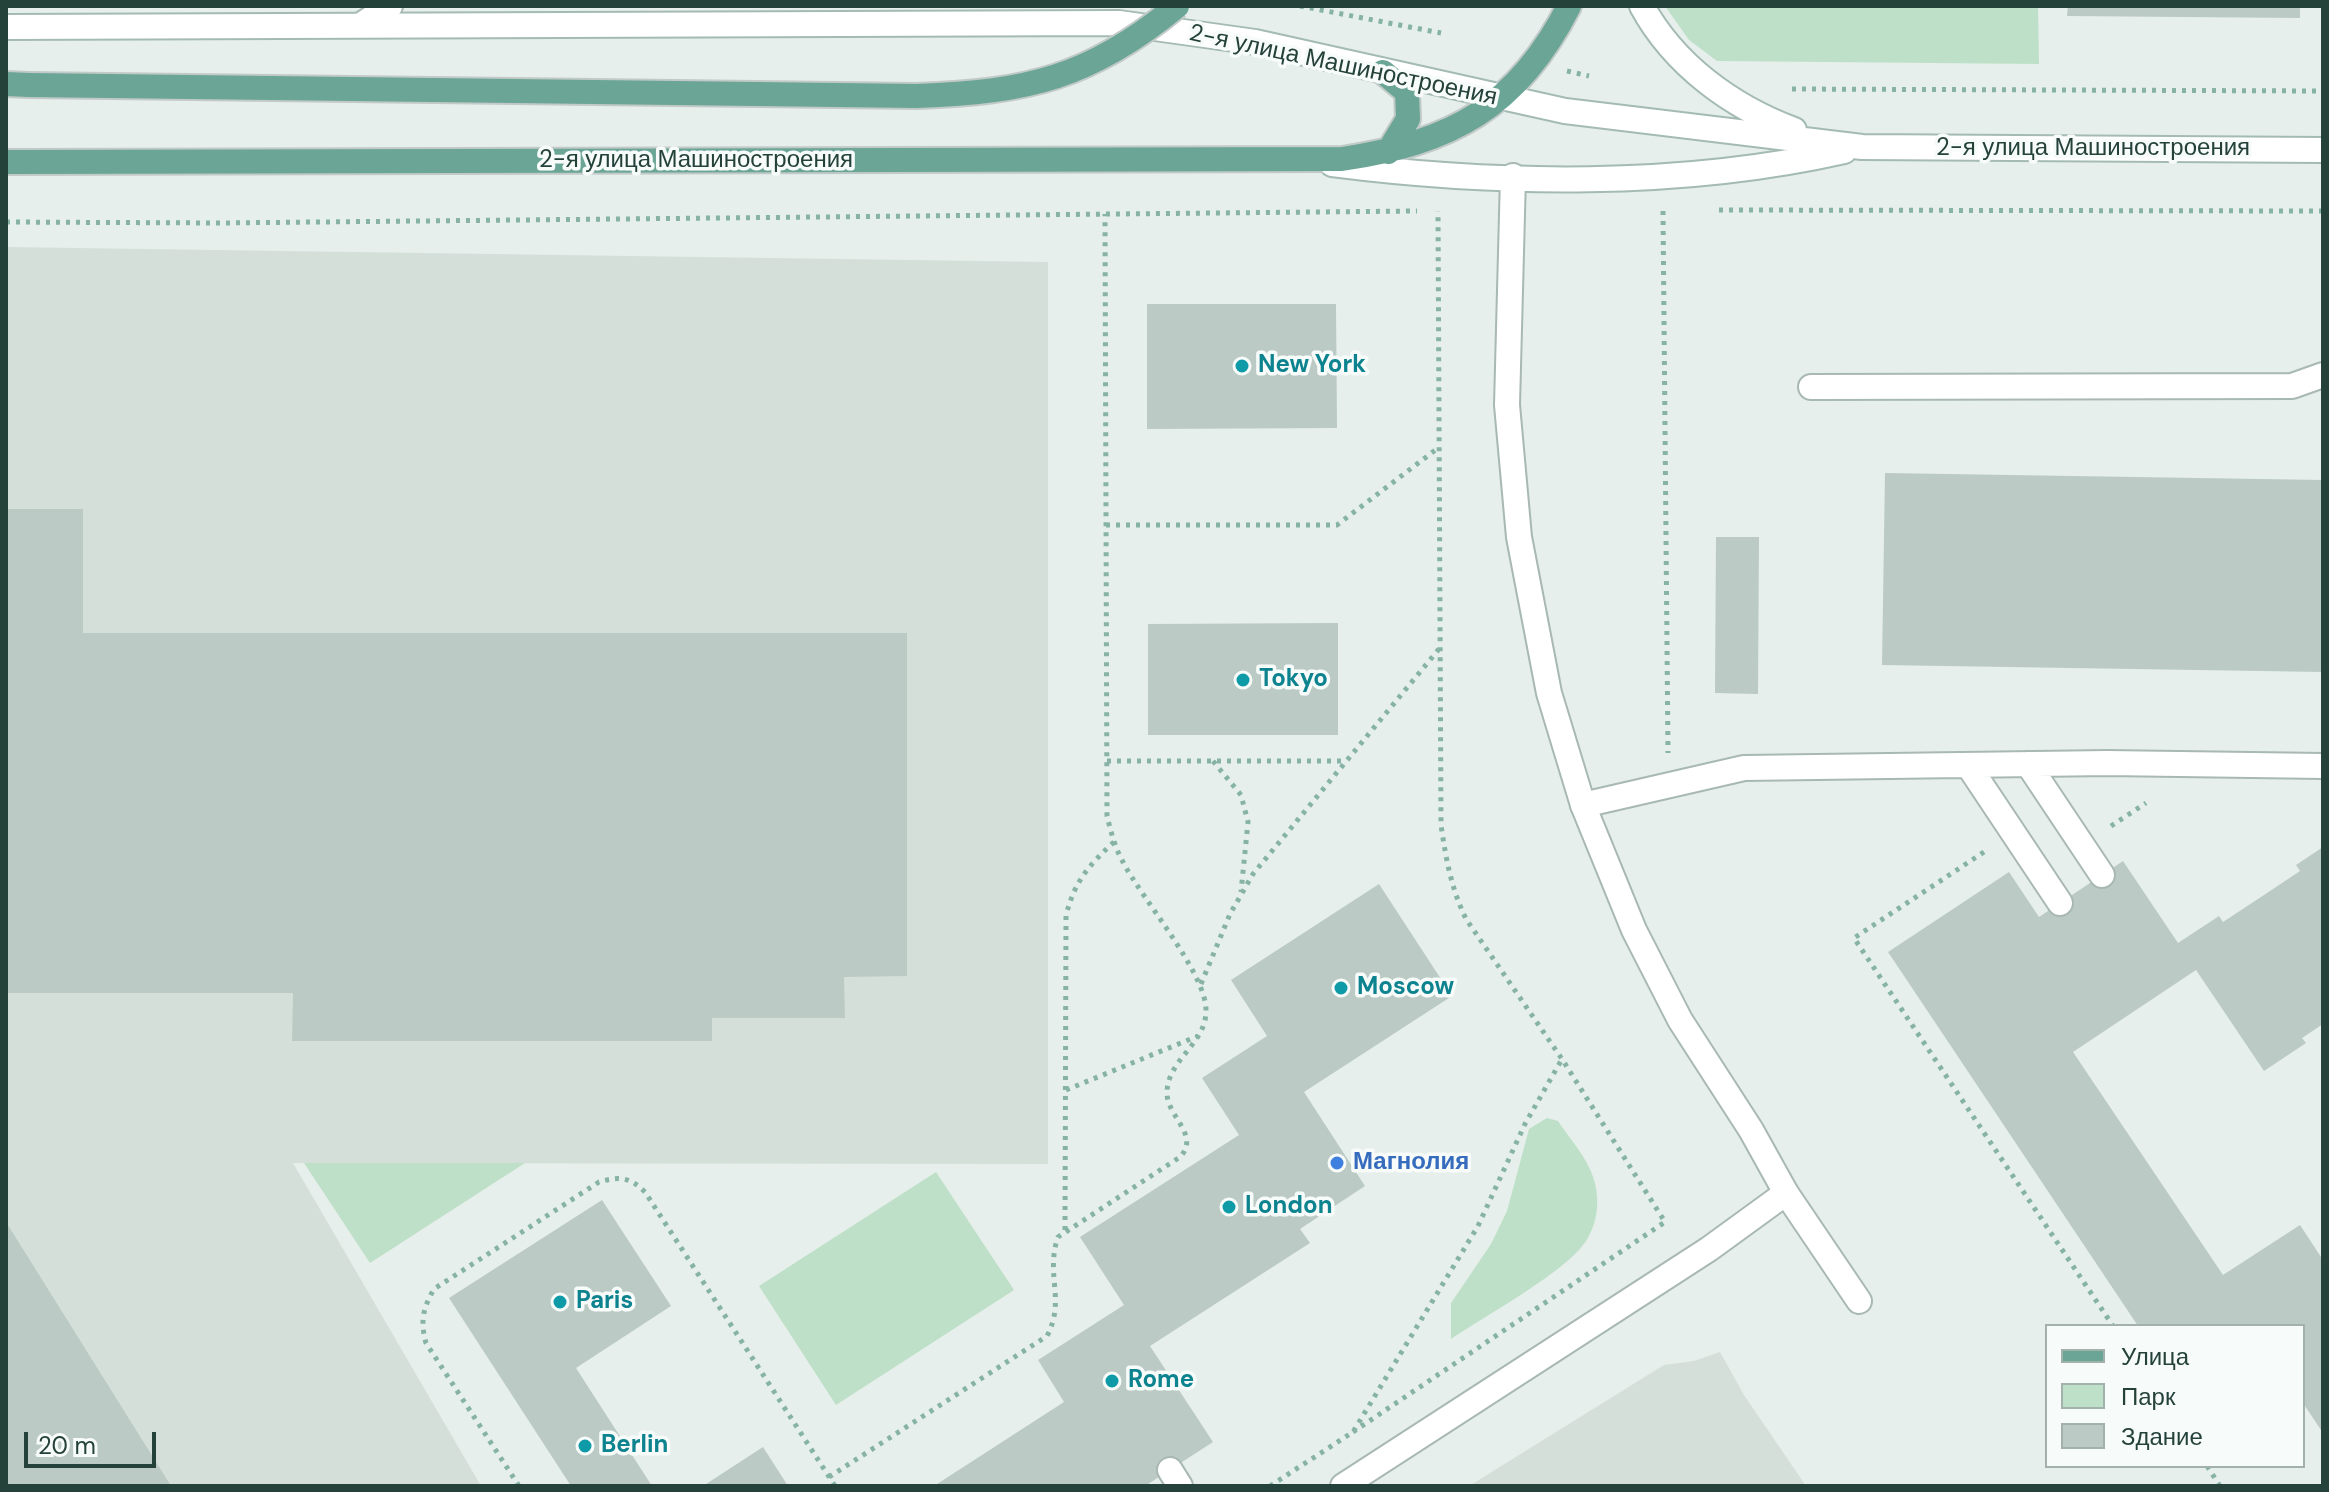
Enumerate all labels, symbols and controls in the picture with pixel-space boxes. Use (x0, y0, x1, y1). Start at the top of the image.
street label: 2-я улица Машиностроения (1186, 19, 1500, 113)
street label: 2-я улица Машиностроения (1936, 135, 2250, 163)
street label: 2-я улица Машиностроения (539, 147, 853, 175)
place label: New York (1258, 352, 1366, 380)
marker: New York (1233, 357, 1251, 375)
place label: Tokyo (1259, 666, 1328, 694)
marker: Tokyo (1234, 671, 1252, 689)
place label: Moscow (1357, 974, 1454, 1002)
marker: Moscow (1332, 979, 1350, 997)
place label: Магнолия (1353, 1149, 1469, 1177)
marker: Магнолия (1328, 1154, 1346, 1172)
place label: London (1245, 1193, 1332, 1221)
marker: London (1220, 1198, 1238, 1216)
place label: Paris (576, 1288, 633, 1316)
marker: Paris (551, 1293, 569, 1311)
legend (2045, 1324, 2305, 1468)
text: Улица (2121, 1341, 2189, 1372)
place label: Rome (1128, 1367, 1194, 1395)
marker: Rome (1103, 1372, 1121, 1390)
text: Парк (2121, 1381, 2175, 1412)
scale bar (28, 1416, 160, 1466)
text: Здание (2121, 1421, 2203, 1452)
text: 20 m (38, 1430, 96, 1461)
place label: Berlin (601, 1432, 668, 1460)
marker: Berlin (576, 1437, 594, 1455)

